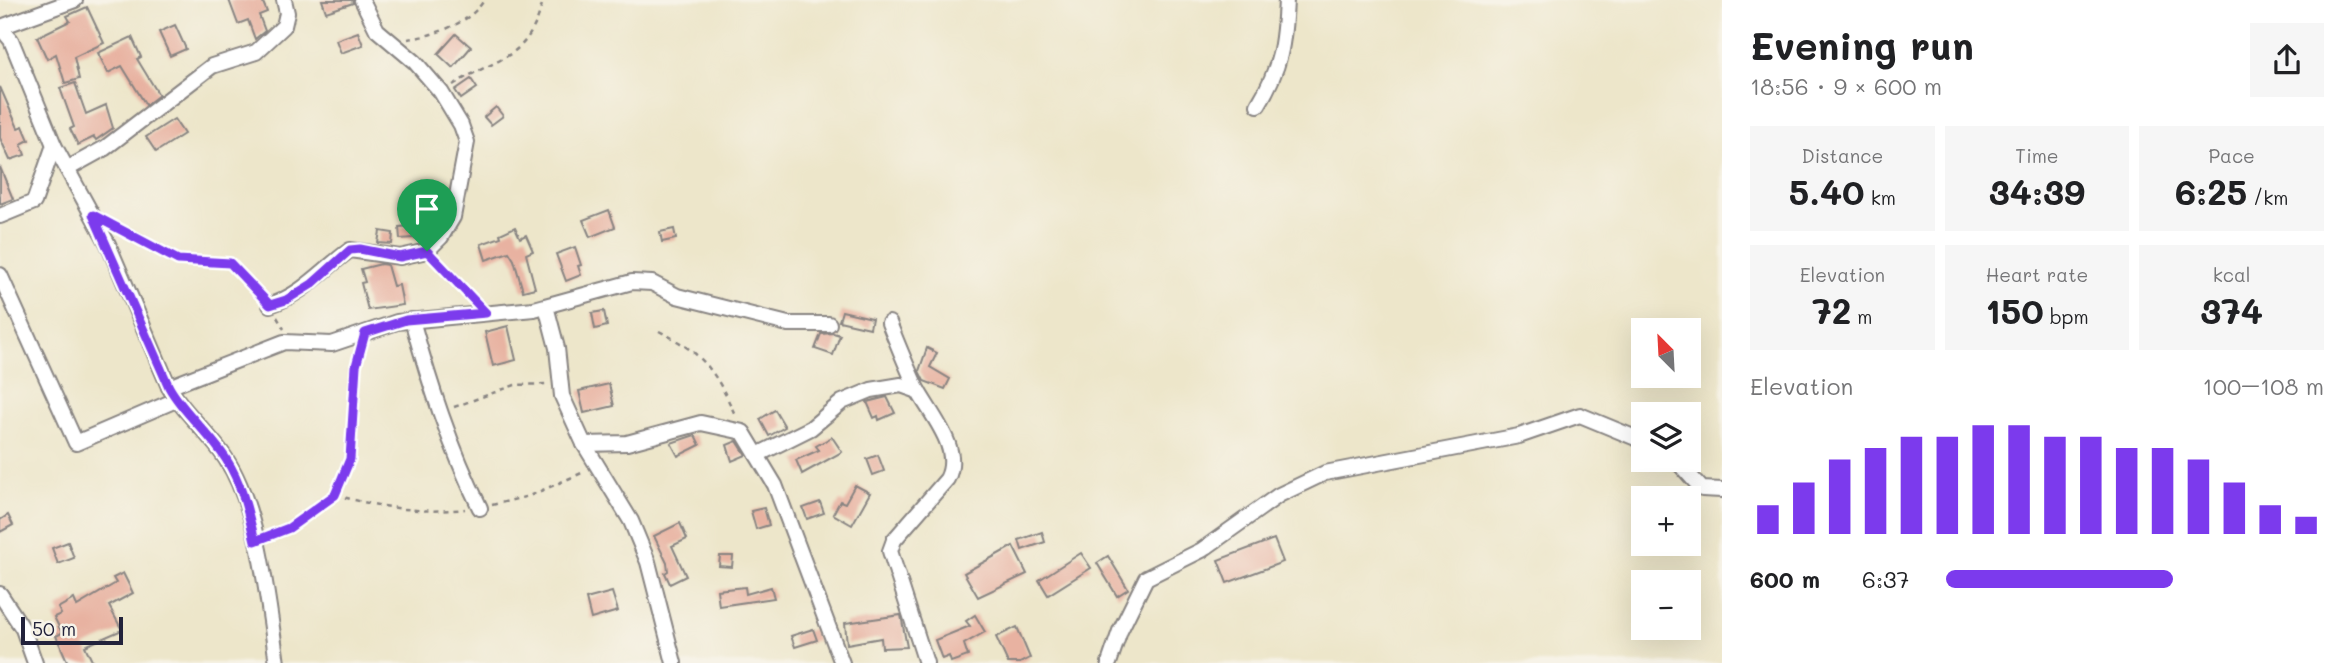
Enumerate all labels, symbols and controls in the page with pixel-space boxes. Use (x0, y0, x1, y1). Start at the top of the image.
text: Evening run (1750, 20, 1974, 70)
button: share (2250, 23, 2324, 97)
text: 18:56 · 9 × 600 m (1750, 71, 1942, 101)
text: Distance (1801, 143, 1883, 168)
text: Time (2015, 143, 2059, 168)
text: Pace (2208, 143, 2255, 168)
text: 5.40 (1789, 168, 1865, 214)
text: 34:39 (1989, 168, 2085, 214)
text: 6:25 (2175, 168, 2247, 214)
pin (397, 179, 457, 251)
text: km (1865, 185, 1896, 210)
text: /km (2247, 185, 2288, 210)
icon: arrive (408, 190, 446, 228)
text: Elevation (1800, 262, 1885, 287)
text: Heart rate (1986, 262, 2088, 287)
text: kcal (2213, 262, 2251, 287)
text: 72 (1812, 287, 1851, 333)
text: 150 (1985, 287, 2044, 333)
text: 374 (2200, 287, 2263, 333)
text: m (1851, 304, 1872, 329)
text: bpm (2044, 304, 2089, 329)
north arrow (1631, 318, 1701, 388)
map controls (1631, 318, 1701, 640)
text: Elevation (1750, 371, 1853, 401)
text: 100–108 m (2202, 371, 2324, 401)
button: layers (1631, 402, 1701, 472)
button: + (1631, 486, 1701, 556)
text: 600 m (1750, 564, 1820, 594)
text: 6:37 (1862, 564, 1909, 594)
button: − (1631, 570, 1701, 640)
scale bar (21, 614, 122, 646)
text: 50 m (32, 616, 76, 641)

